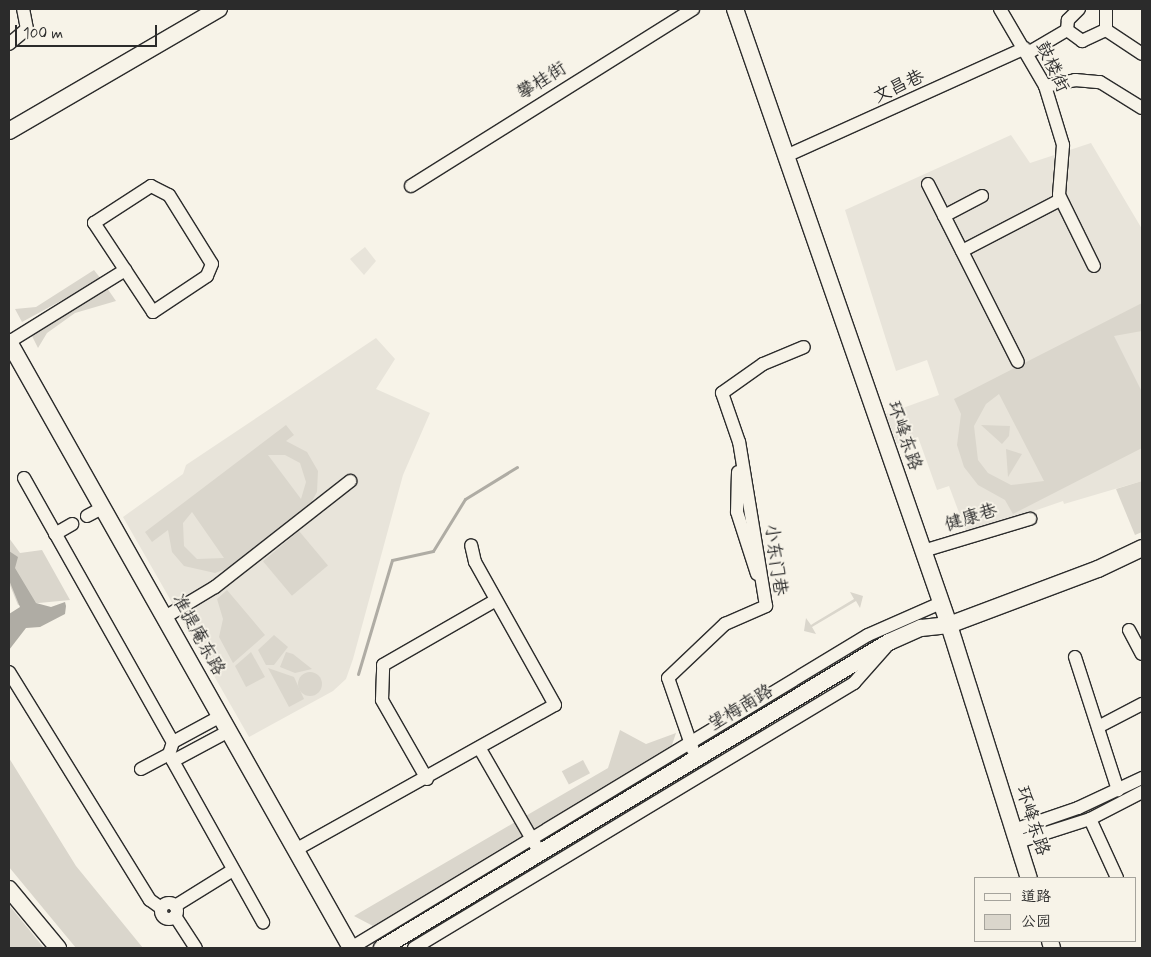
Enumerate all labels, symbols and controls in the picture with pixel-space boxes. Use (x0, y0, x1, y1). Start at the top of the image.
scale bar (18, 15, 160, 47)
text: 100 m (23, 24, 63, 44)
street label: 鼓楼街 (1031, 38, 1073, 96)
street label: 攀桂街 (513, 58, 571, 104)
street label: 文昌巷 (870, 66, 928, 108)
street label: 环峰东路 (882, 398, 926, 474)
street label: 健康巷 (942, 500, 1000, 536)
street label: 小东门巷 (759, 523, 791, 597)
street label: 准提庵东路 (167, 590, 229, 680)
street label: 望梅南路 (705, 680, 777, 736)
street label: 环峰东路 (1011, 783, 1053, 859)
legend (974, 877, 1136, 942)
text: 道路 (1021, 887, 1051, 907)
text: 公园 (1021, 912, 1051, 932)

